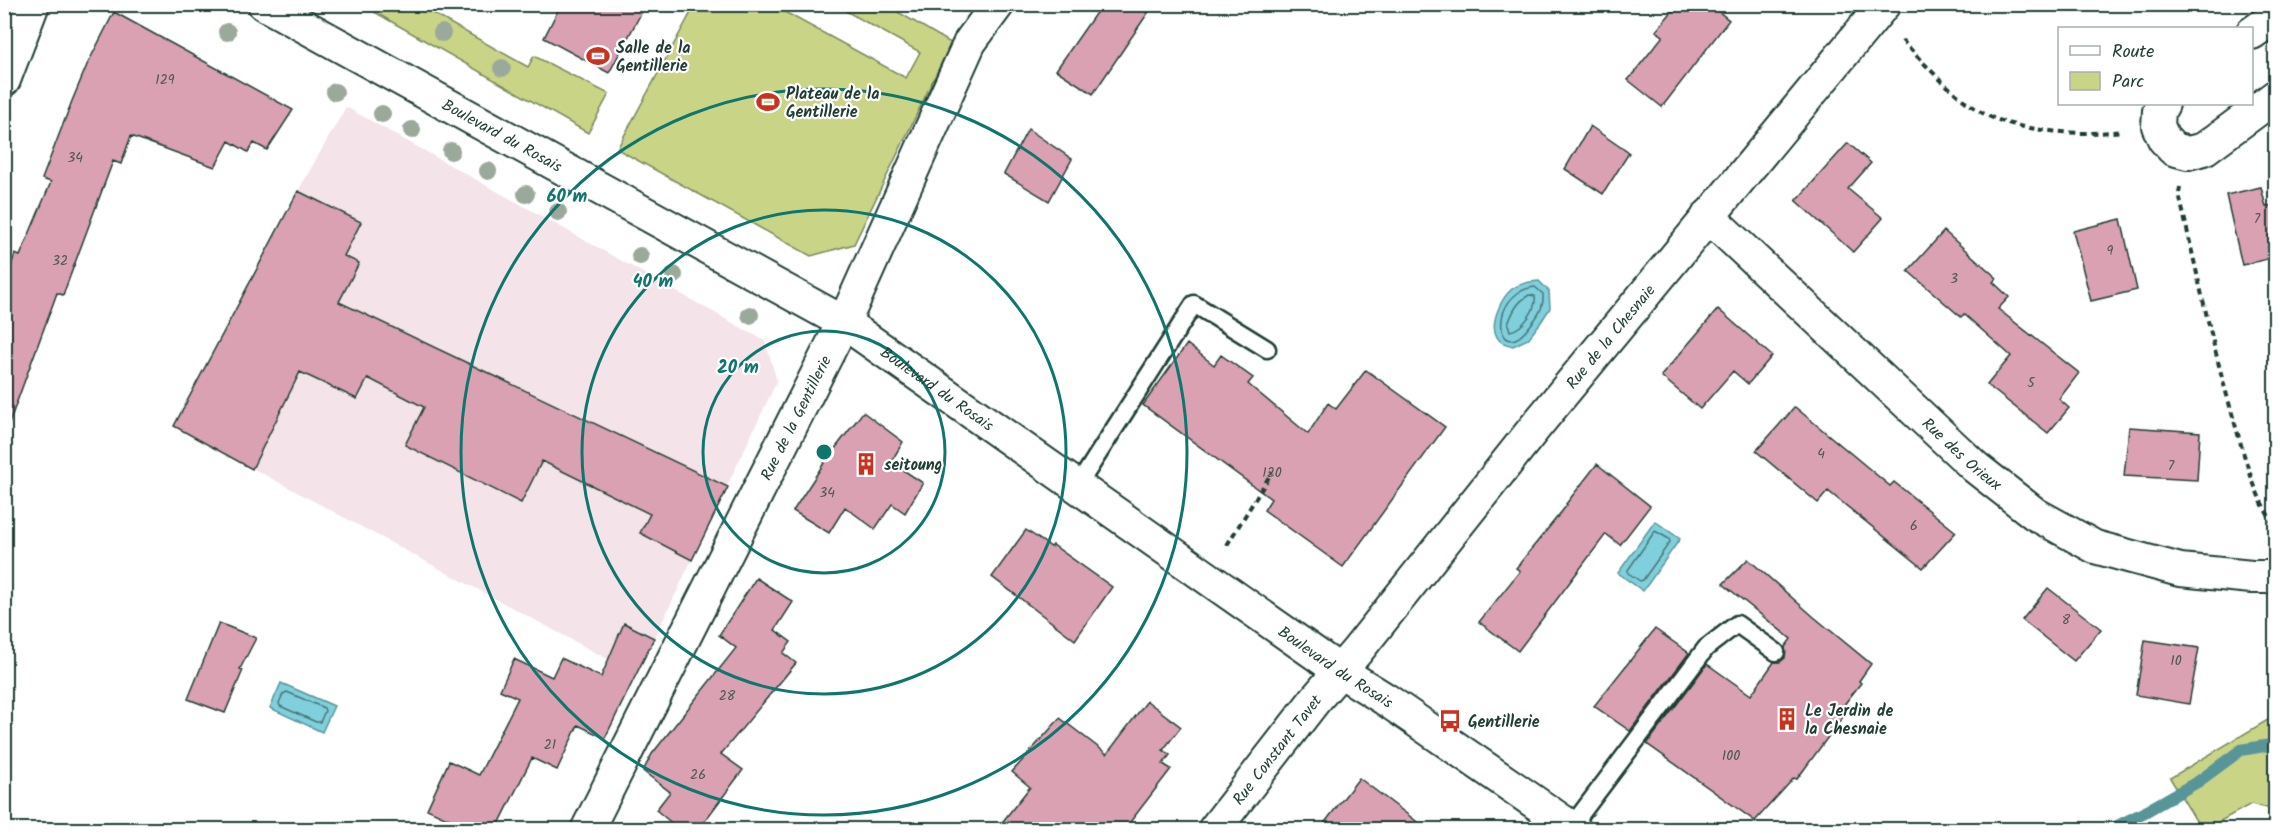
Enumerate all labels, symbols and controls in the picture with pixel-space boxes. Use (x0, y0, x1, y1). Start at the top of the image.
legend (2058, 27, 2253, 105)
place label: Salle de la Gentillerie (616, 36, 690, 79)
text: Route (2112, 38, 2154, 67)
sports icon: Salle de la Gentillerie (585, 43, 611, 69)
text: Parc (2112, 68, 2144, 97)
house number: 129 (155, 69, 175, 91)
place label: Plateau de la Gentillerie (786, 82, 879, 125)
sports icon: Plateau de la Gentillerie (755, 89, 781, 115)
street label: Boulevard du Rosais (437, 93, 567, 180)
house number: 34 (67, 147, 83, 169)
text: 60 m (547, 183, 588, 212)
house number: 7 (2254, 208, 2261, 230)
house number: 9 (2107, 240, 2114, 262)
house number: 32 (52, 250, 68, 272)
text: 40 m (633, 268, 674, 297)
house number: 3 (1950, 268, 1958, 290)
street label: Rue de la Chesnaie (1560, 279, 1662, 395)
street label: Boulevard du Rosais (875, 341, 999, 438)
street label: Rue de la Gentillerie (754, 351, 839, 485)
text: 20 m (717, 354, 759, 383)
house number: 5 (2027, 372, 2036, 394)
street label: Rue des Orieux (1916, 412, 2007, 498)
centre of rings (814, 442, 834, 462)
house number: 4 (1817, 443, 1825, 465)
building icon: seitoung (853, 451, 879, 477)
place label: seitoung (884, 453, 942, 478)
house number: 7 (2168, 455, 2175, 477)
house number: 120 (1262, 462, 1282, 484)
house number: 34 (819, 482, 835, 504)
house number: 6 (1910, 515, 1918, 537)
house number: 8 (2062, 609, 2071, 631)
street label: Boulevard du Rosais (1272, 620, 1398, 715)
house number: 10 (2170, 650, 2182, 672)
house number: 28 (719, 685, 736, 707)
street label: Rue Constant Tavet (1227, 689, 1329, 811)
place label: Le Jerdin de la Chesnaie (1805, 699, 1894, 742)
building icon: Le Jerdin de la Chesnaie (1774, 706, 1800, 732)
bus stop icon: Gentillerie (1437, 708, 1463, 734)
place label: Gentillerie (1468, 710, 1540, 735)
house number: 21 (544, 734, 556, 756)
house number: 100 (1722, 745, 1740, 767)
house number: 26 (690, 764, 706, 786)

